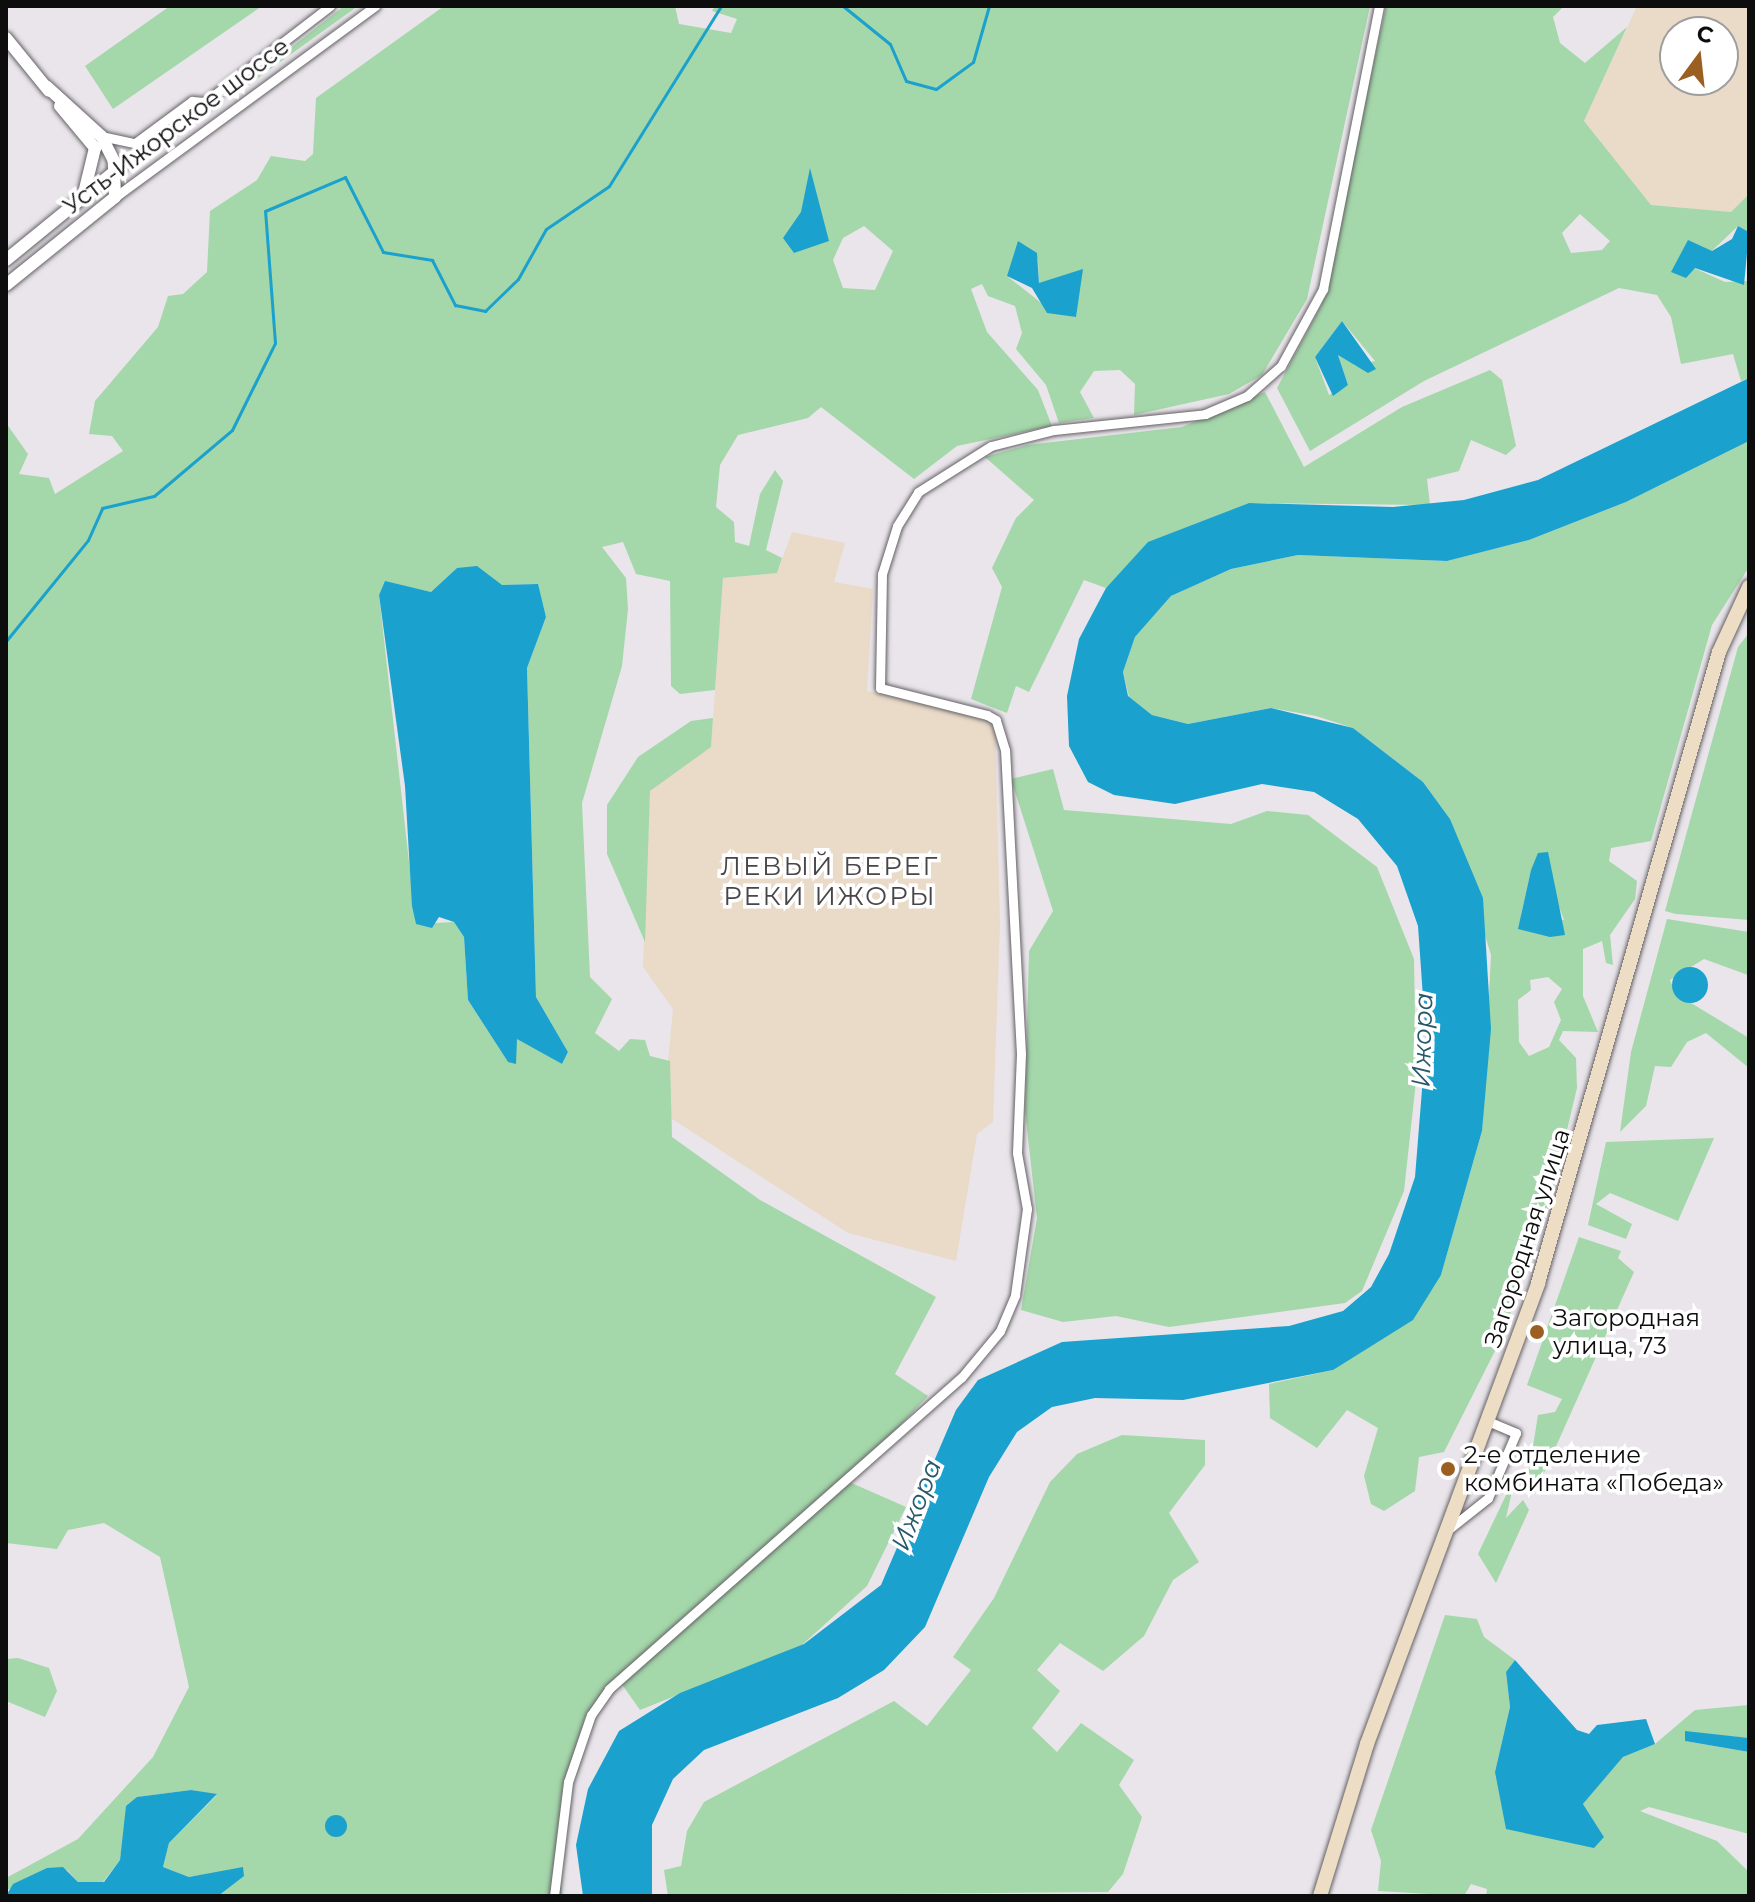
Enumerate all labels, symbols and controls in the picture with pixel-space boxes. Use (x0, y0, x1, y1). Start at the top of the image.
north arrow (1659, 16, 1739, 96)
text: С (1694, 19, 1716, 49)
street label: Усть-Ижорское шоссе (57, 32, 295, 220)
district label: ЛЕВЫЙ БЕРЕГ РЕКИ ИЖОРЫ (721, 851, 939, 912)
water label: Ижора (1406, 992, 1440, 1088)
street label: Загородная улица (1478, 1125, 1576, 1351)
place label: Загородная улица, 73 (1553, 1304, 1700, 1360)
marker: Загородная улица, 73 (1528, 1323, 1546, 1341)
place label: 2-е отделение комбината «Победа» (1464, 1441, 1724, 1497)
water label: Ижора (885, 1455, 949, 1555)
marker: 2-е отделение комбината «Победа» (1439, 1460, 1457, 1478)

